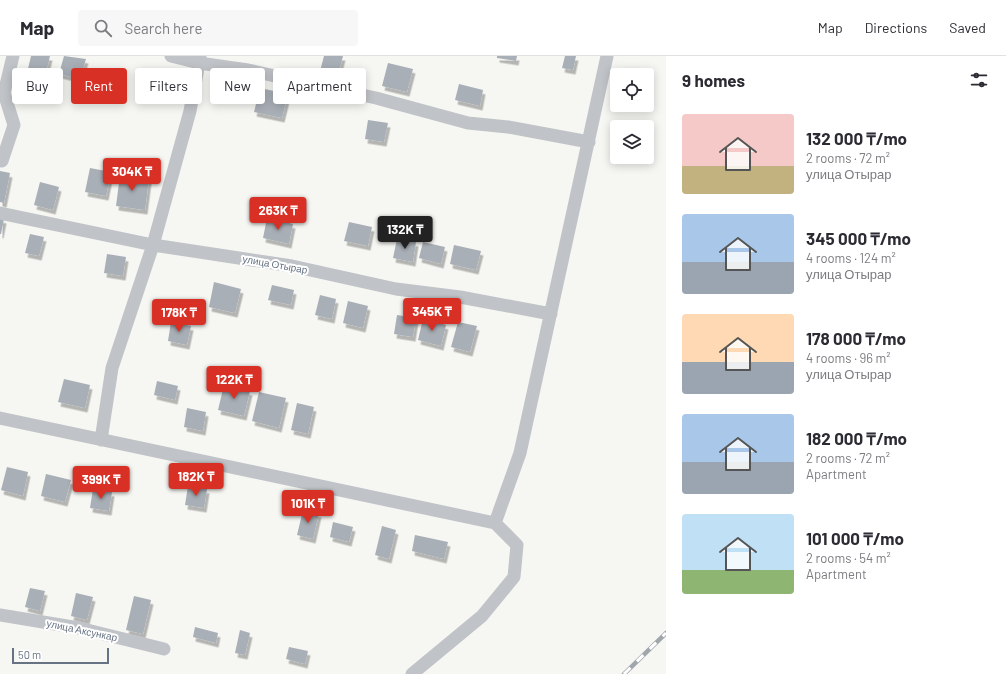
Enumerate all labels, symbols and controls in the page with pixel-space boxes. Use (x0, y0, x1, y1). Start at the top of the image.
search box (78, 10, 358, 46)
text: Map (20, 16, 54, 39)
icon: search (92, 17, 114, 39)
text: Search here (124, 19, 202, 37)
text: Map (818, 19, 843, 36)
text: Directions (865, 19, 927, 36)
text: Saved (949, 19, 986, 36)
chip: Buy (12, 68, 63, 104)
chip: Rent (71, 68, 127, 104)
chip: Filters (135, 68, 202, 104)
chip: New (210, 68, 265, 104)
chip: Apartment (273, 68, 366, 104)
map controls (610, 68, 654, 164)
button: locate (610, 68, 654, 112)
icon: filters (968, 69, 990, 91)
text: 9 homes (682, 70, 745, 90)
button: layers (610, 120, 654, 164)
text: 132 000 ₸/mo (806, 128, 907, 148)
icon: home (714, 130, 762, 178)
text: 2 rooms · 72 m² (806, 150, 890, 166)
pin: 304K ₸ (99, 158, 165, 192)
text: 304K ₸ (112, 163, 152, 179)
text: улица Отырар (806, 166, 891, 182)
pin: 263K ₸ (245, 197, 311, 231)
text: 263K ₸ (258, 202, 298, 218)
pin: 132K ₸ (372, 216, 438, 250)
text: 132K ₸ (387, 221, 423, 237)
text: 345 000 ₸/mo (806, 228, 911, 248)
icon: home (714, 230, 762, 278)
text: 4 rooms · 124 m² (806, 250, 896, 266)
street label: улица Отырар (242, 252, 309, 276)
text: улица Отырар (806, 266, 891, 282)
pin: 345K ₸ (399, 298, 465, 332)
pin: 178K ₸ (146, 299, 212, 333)
text: 345K ₸ (412, 303, 452, 319)
text: 178K ₸ (161, 304, 197, 320)
text: 178 000 ₸/mo (806, 328, 906, 348)
icon: home (714, 330, 762, 378)
text: 4 rooms · 96 m² (806, 350, 891, 366)
pin: 122K ₸ (201, 366, 267, 400)
text: улица Отырар (806, 366, 891, 382)
text: 122K ₸ (216, 371, 253, 387)
text: 182 000 ₸/mo (806, 428, 907, 448)
icon: home (714, 430, 762, 478)
text: 2 rooms · 72 m² (806, 450, 890, 466)
pin: 182K ₸ (163, 463, 229, 497)
pin: 399K ₸ (68, 466, 134, 500)
text: Apartment (806, 466, 867, 482)
text: 182K ₸ (178, 468, 214, 484)
text: 399K ₸ (82, 471, 120, 487)
pin: 101K ₸ (275, 490, 341, 524)
text: 101K ₸ (291, 495, 325, 511)
text: 101 000 ₸/mo (806, 528, 904, 548)
icon: home (714, 530, 762, 578)
text: 2 rooms · 54 m² (806, 550, 891, 566)
text: Apartment (806, 566, 867, 582)
street label: улица Аксункар (46, 617, 119, 643)
scale bar (12, 646, 109, 665)
text: 50 m (18, 648, 41, 661)

